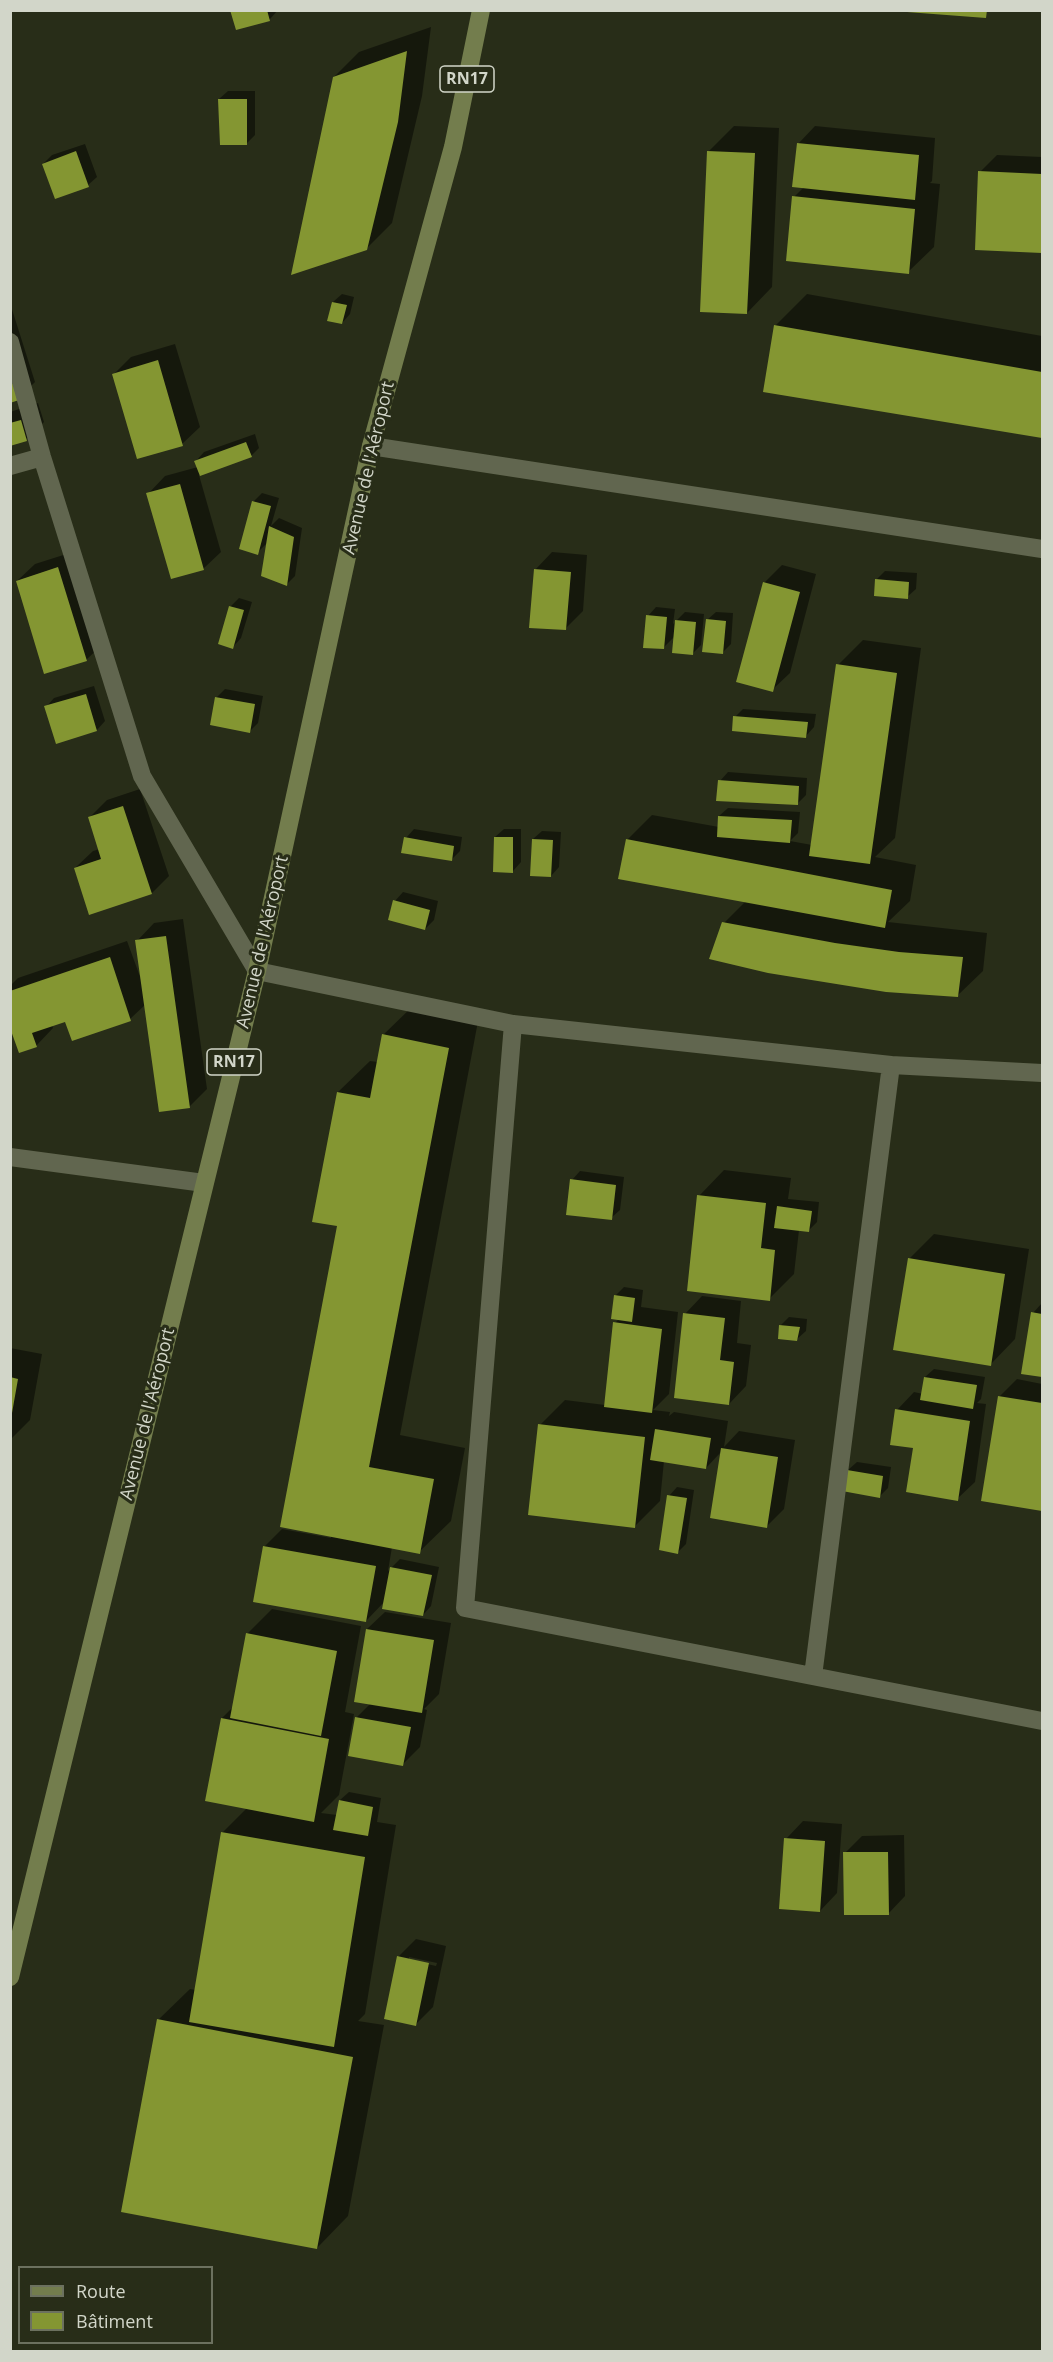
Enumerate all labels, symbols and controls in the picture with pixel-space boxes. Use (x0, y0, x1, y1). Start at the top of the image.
road number: RN17 (440, 66, 494, 92)
street label: Avenue de l'Aéroport (339, 379, 399, 557)
street label: Avenue de l'Aéroport (233, 853, 293, 1031)
road number: RN17 (207, 1049, 261, 1075)
street label: Avenue de l'Aéroport (116, 1326, 180, 1502)
legend (18, 2266, 213, 2344)
text: Route (76, 2279, 126, 2303)
text: Bâtiment (76, 2309, 153, 2333)

